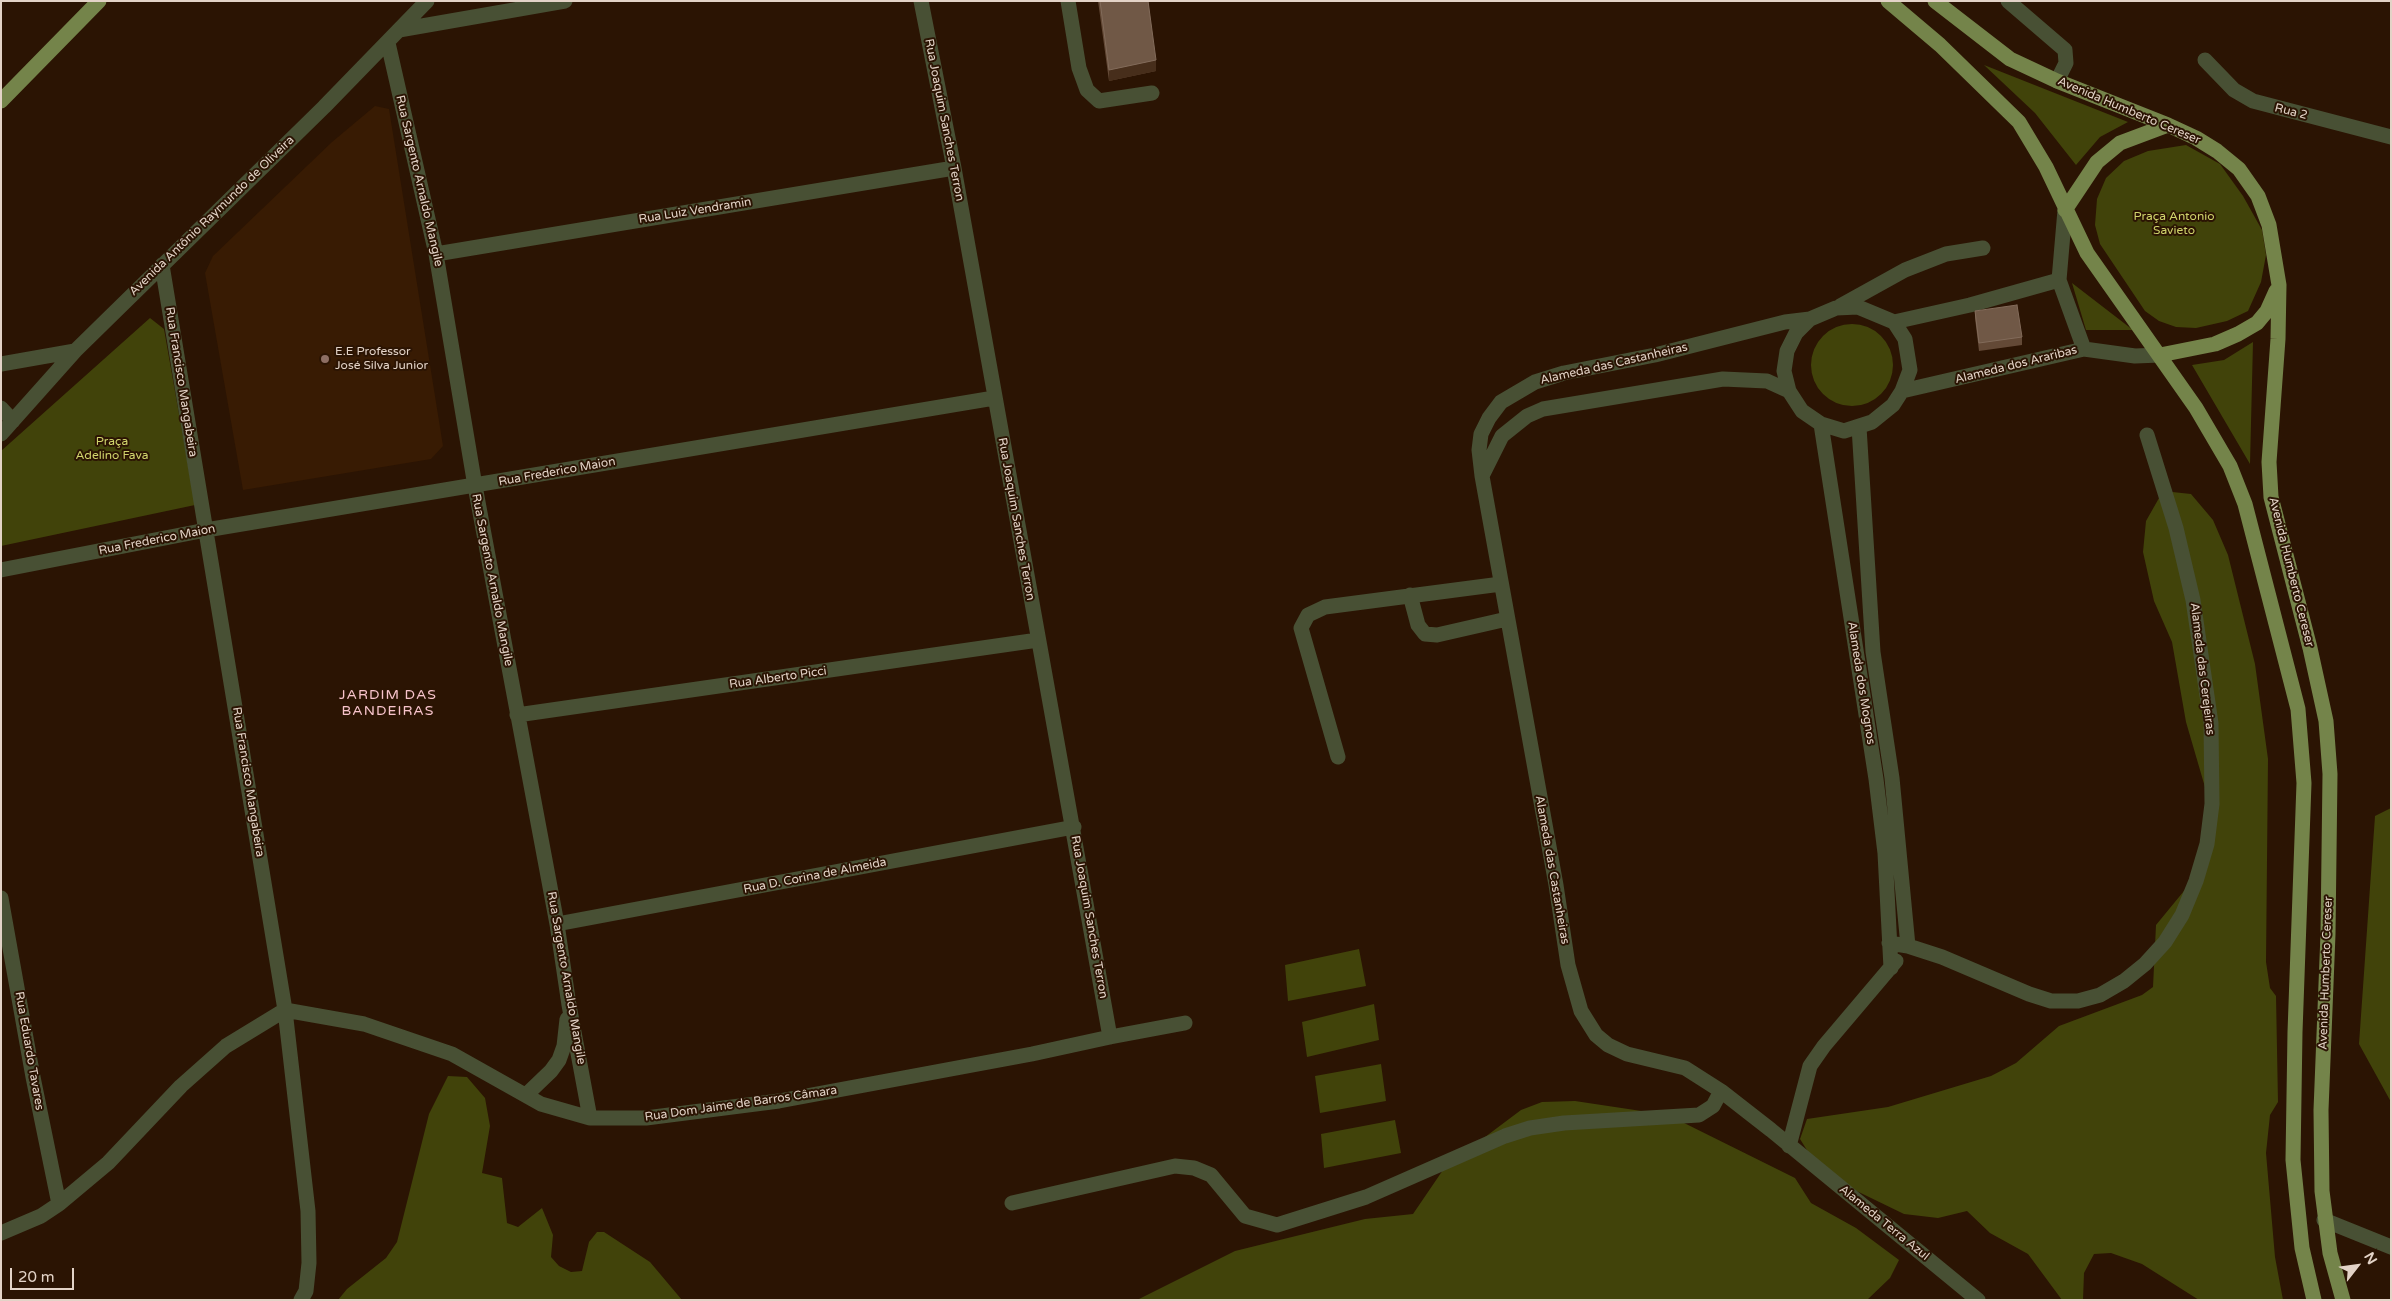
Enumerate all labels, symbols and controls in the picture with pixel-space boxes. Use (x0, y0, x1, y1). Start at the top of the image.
street label: Rua Joaquim Sanches Terron (921, 38, 967, 202)
street label: Avenida Humberto Cereser (2055, 74, 2203, 148)
street label: Rua Sargento Arnaldo Mangile (392, 94, 446, 268)
street label: Rua 2 (2273, 101, 2309, 123)
street label: Avenida Antônio Raymundo de Oliveira (127, 133, 297, 299)
street label: Rua Luiz Vendramin (638, 195, 752, 227)
park label: Praça Antonio Savieto (2134, 210, 2214, 238)
street label: Rua Francisco Mangabeira (162, 306, 200, 458)
street label: Alameda das Castanheiras (1539, 340, 1689, 388)
street label: Alameda dos Araribas (1953, 343, 2079, 387)
place label: E.E Professor José Silva Junior (335, 345, 428, 373)
marker: E.E Professor José Silva Junior (319, 353, 331, 365)
park label: Praça Adelino Fava (76, 435, 148, 463)
street label: Rua Joaquim Sanches Terron (995, 436, 1037, 602)
street label: Rua Frederico Maion (497, 455, 617, 489)
street label: Rua Sargento Arnaldo Mangile (468, 493, 516, 667)
street label: Avenida Humberto Cereser (2265, 496, 2317, 648)
street label: Rua Frederico Maion (97, 522, 217, 558)
street label: Alameda das Cerejeiras (2187, 602, 2217, 736)
street label: Alameda dos Mognos (1844, 621, 1878, 745)
street label: Rua Alberto Picci (728, 664, 828, 692)
district label: JARDIM DAS BANDEIRAS (338, 687, 438, 720)
street label: Rua Francisco Mangabeira (229, 706, 267, 858)
street label: Alameda das Castanheiras (1532, 795, 1572, 945)
street label: Rua Joaquim Sanches Terron (1068, 834, 1110, 1000)
street label: Rua D. Corina de Almeida (742, 855, 888, 897)
street label: Rua Sargento Arnaldo Mangile (544, 890, 588, 1066)
street label: Avenida Humberto Cereser (2316, 896, 2336, 1050)
street label: Rua Eduardo Tavares (11, 991, 47, 1111)
street label: Rua Dom Jaime de Barros Câmara (644, 1083, 838, 1125)
street label: Alameda Terra Azul (1836, 1182, 1932, 1264)
north arrow (2332, 1241, 2382, 1291)
text: N (2360, 1249, 2381, 1267)
scale bar (12, 1258, 76, 1290)
text: 20 m (18, 1268, 55, 1286)

